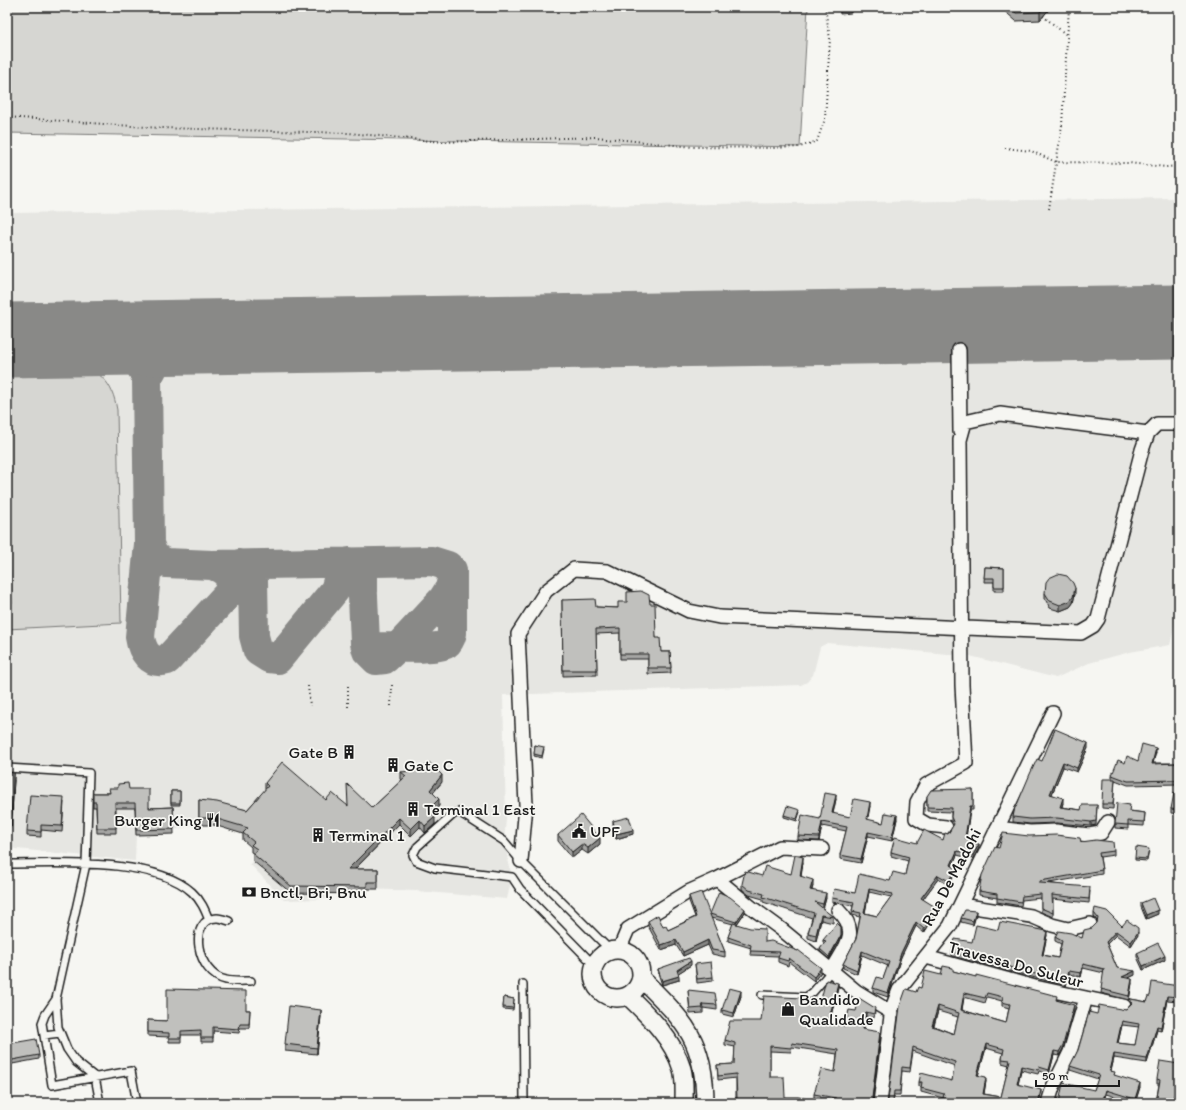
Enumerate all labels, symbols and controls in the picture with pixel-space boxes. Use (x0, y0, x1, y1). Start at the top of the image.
place label: Gate B (288, 742, 338, 762)
building icon: Gate B (341, 744, 357, 760)
place label: Gate C (404, 755, 454, 775)
building icon: Gate C (385, 757, 401, 773)
place label: Terminal 1 East (424, 799, 536, 819)
building icon: Terminal 1 East (405, 801, 421, 817)
place label: Burger King (114, 810, 202, 830)
restaurant icon: Burger King (205, 812, 221, 828)
place label: UPF (590, 821, 620, 841)
public building icon: UPF (571, 823, 587, 839)
place label: Terminal 1 (329, 825, 405, 845)
street label: Rua De Madohi (917, 825, 985, 929)
building icon: Terminal 1 (310, 827, 326, 843)
place label: Bnctl, Bri, Bnu (260, 882, 367, 902)
bank icon: Bnctl, Bri, Bnu (241, 884, 257, 900)
street label: Travessa Do Suleur (946, 936, 1086, 992)
place label: Bandido Qualidade (799, 989, 874, 1029)
shop icon: Bandido Qualidade (780, 1001, 796, 1017)
scale bar (1036, 1062, 1119, 1088)
text: 50 m (1042, 1069, 1068, 1083)

